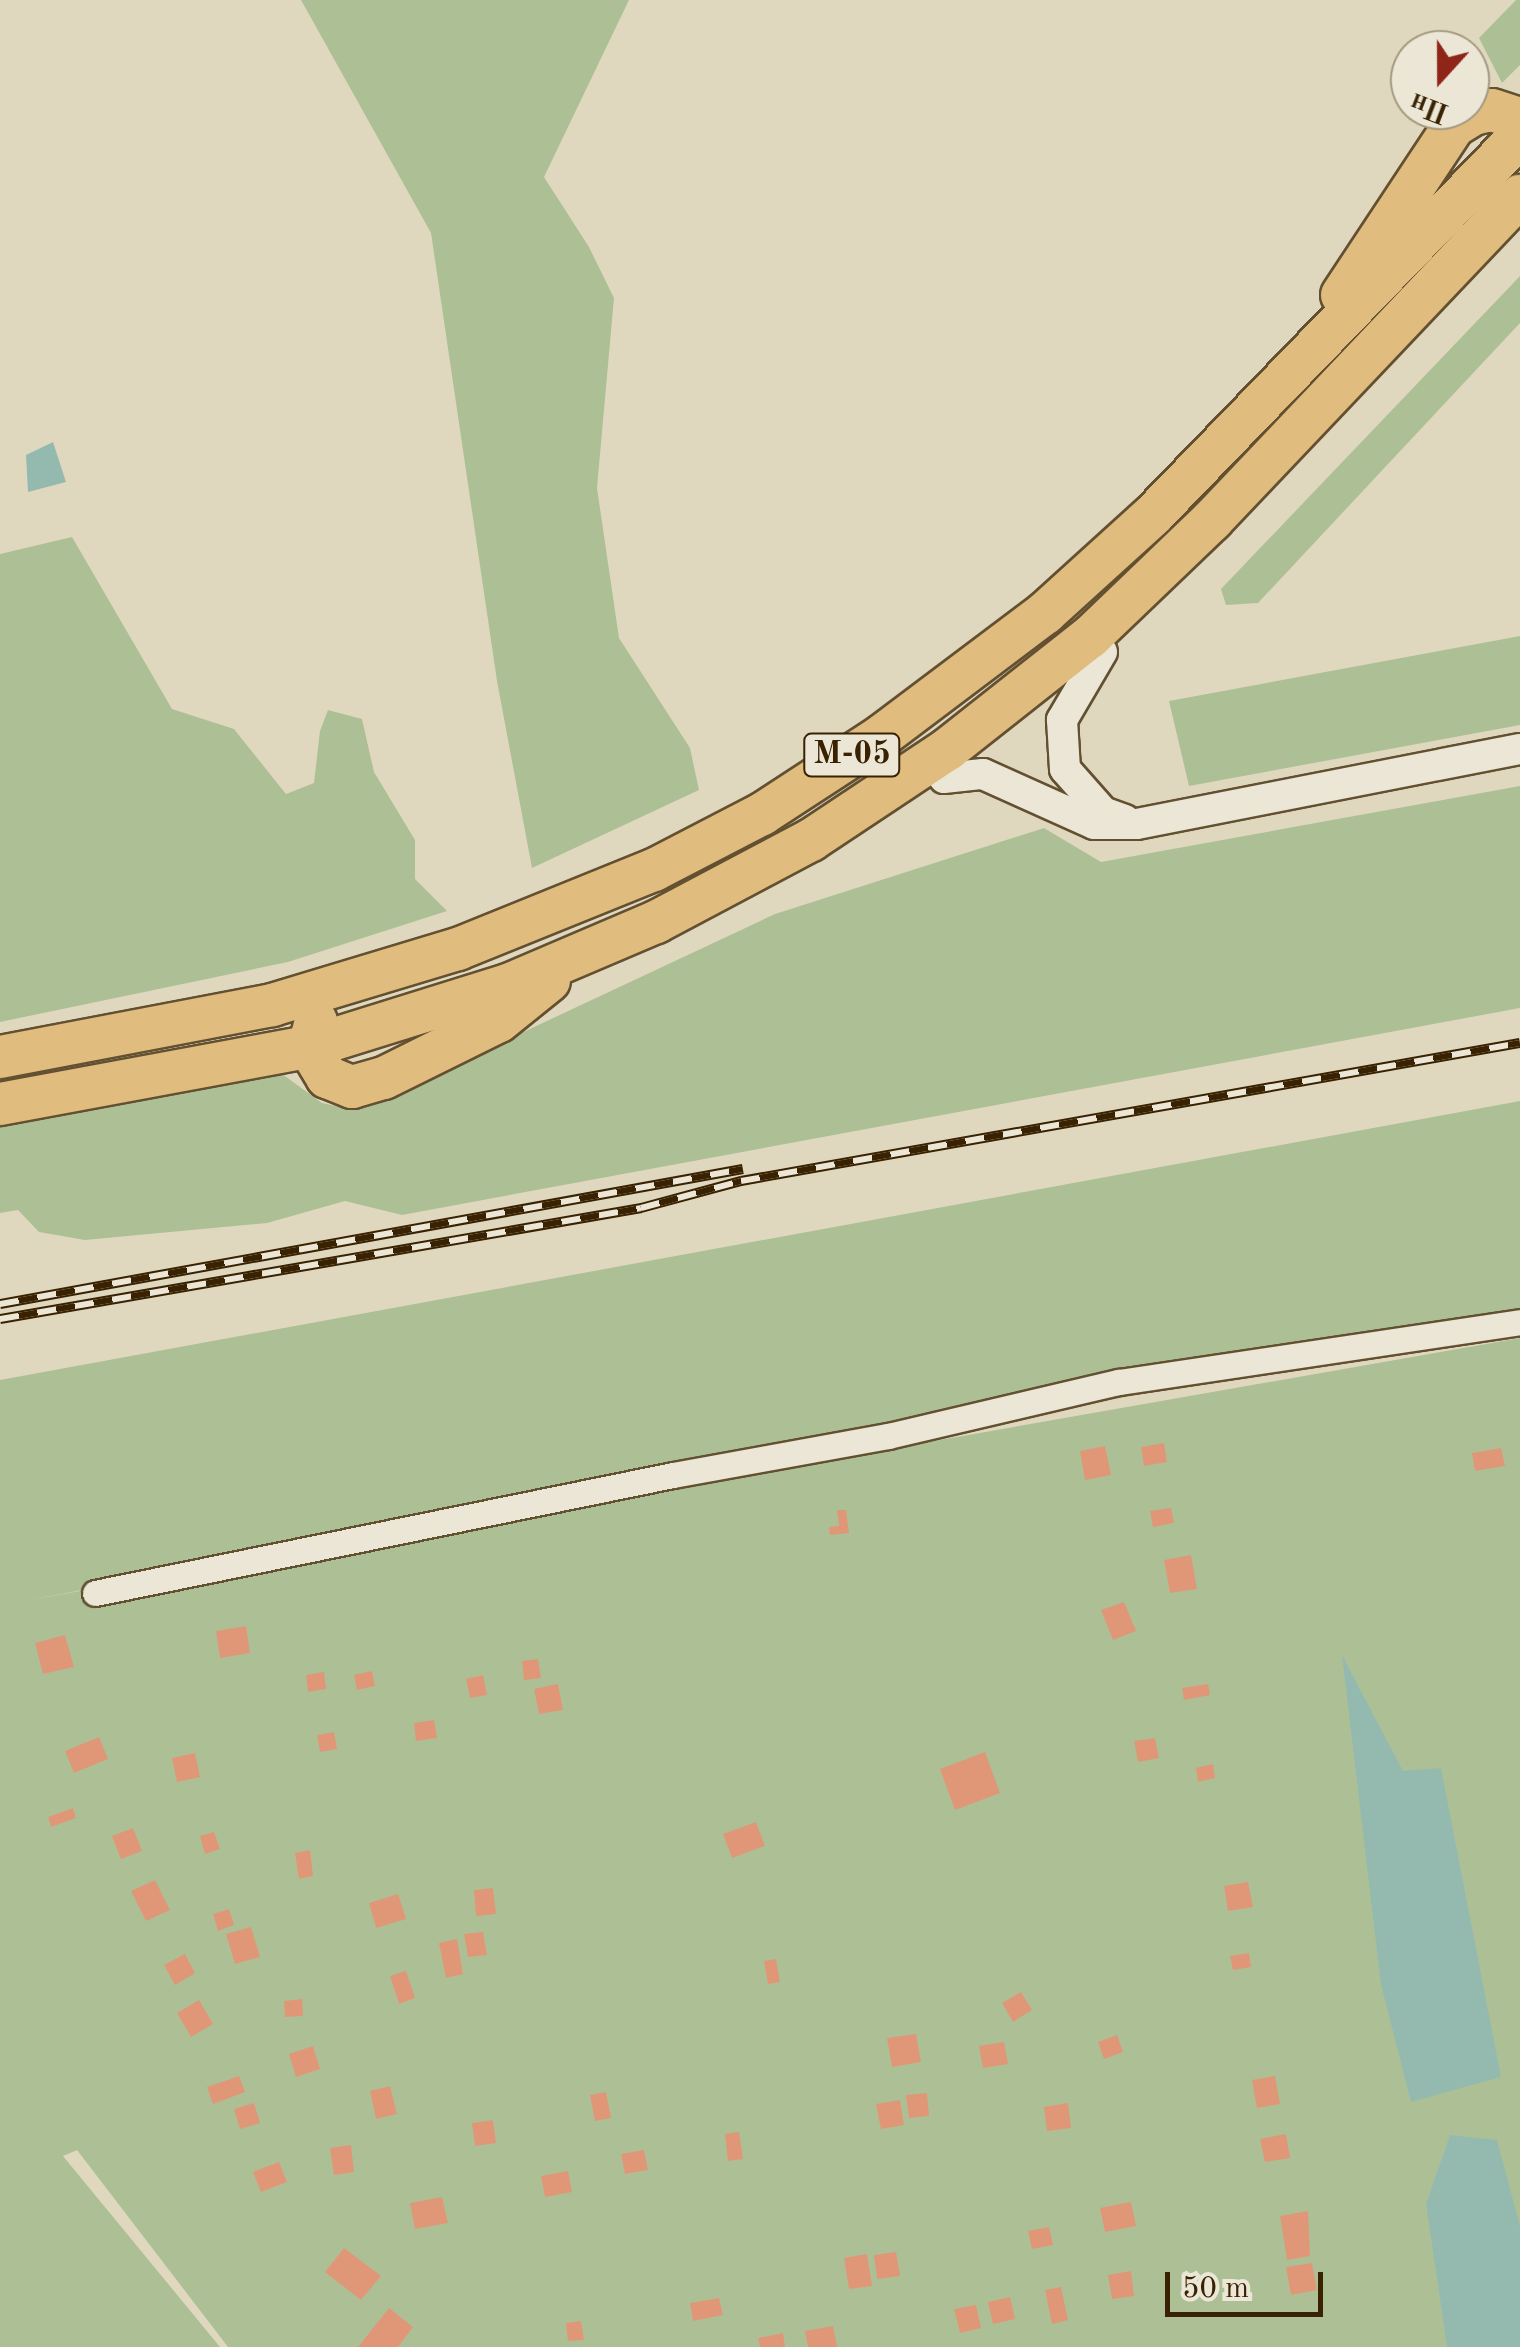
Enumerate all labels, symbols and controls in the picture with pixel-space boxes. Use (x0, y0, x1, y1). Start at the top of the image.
north arrow (1390, 30, 1490, 130)
text: Пн (1407, 86, 1453, 126)
road number: М-05 (802, 728, 902, 782)
scale bar (1170, 2252, 1328, 2314)
text: 50 m (1182, 2274, 1249, 2304)

